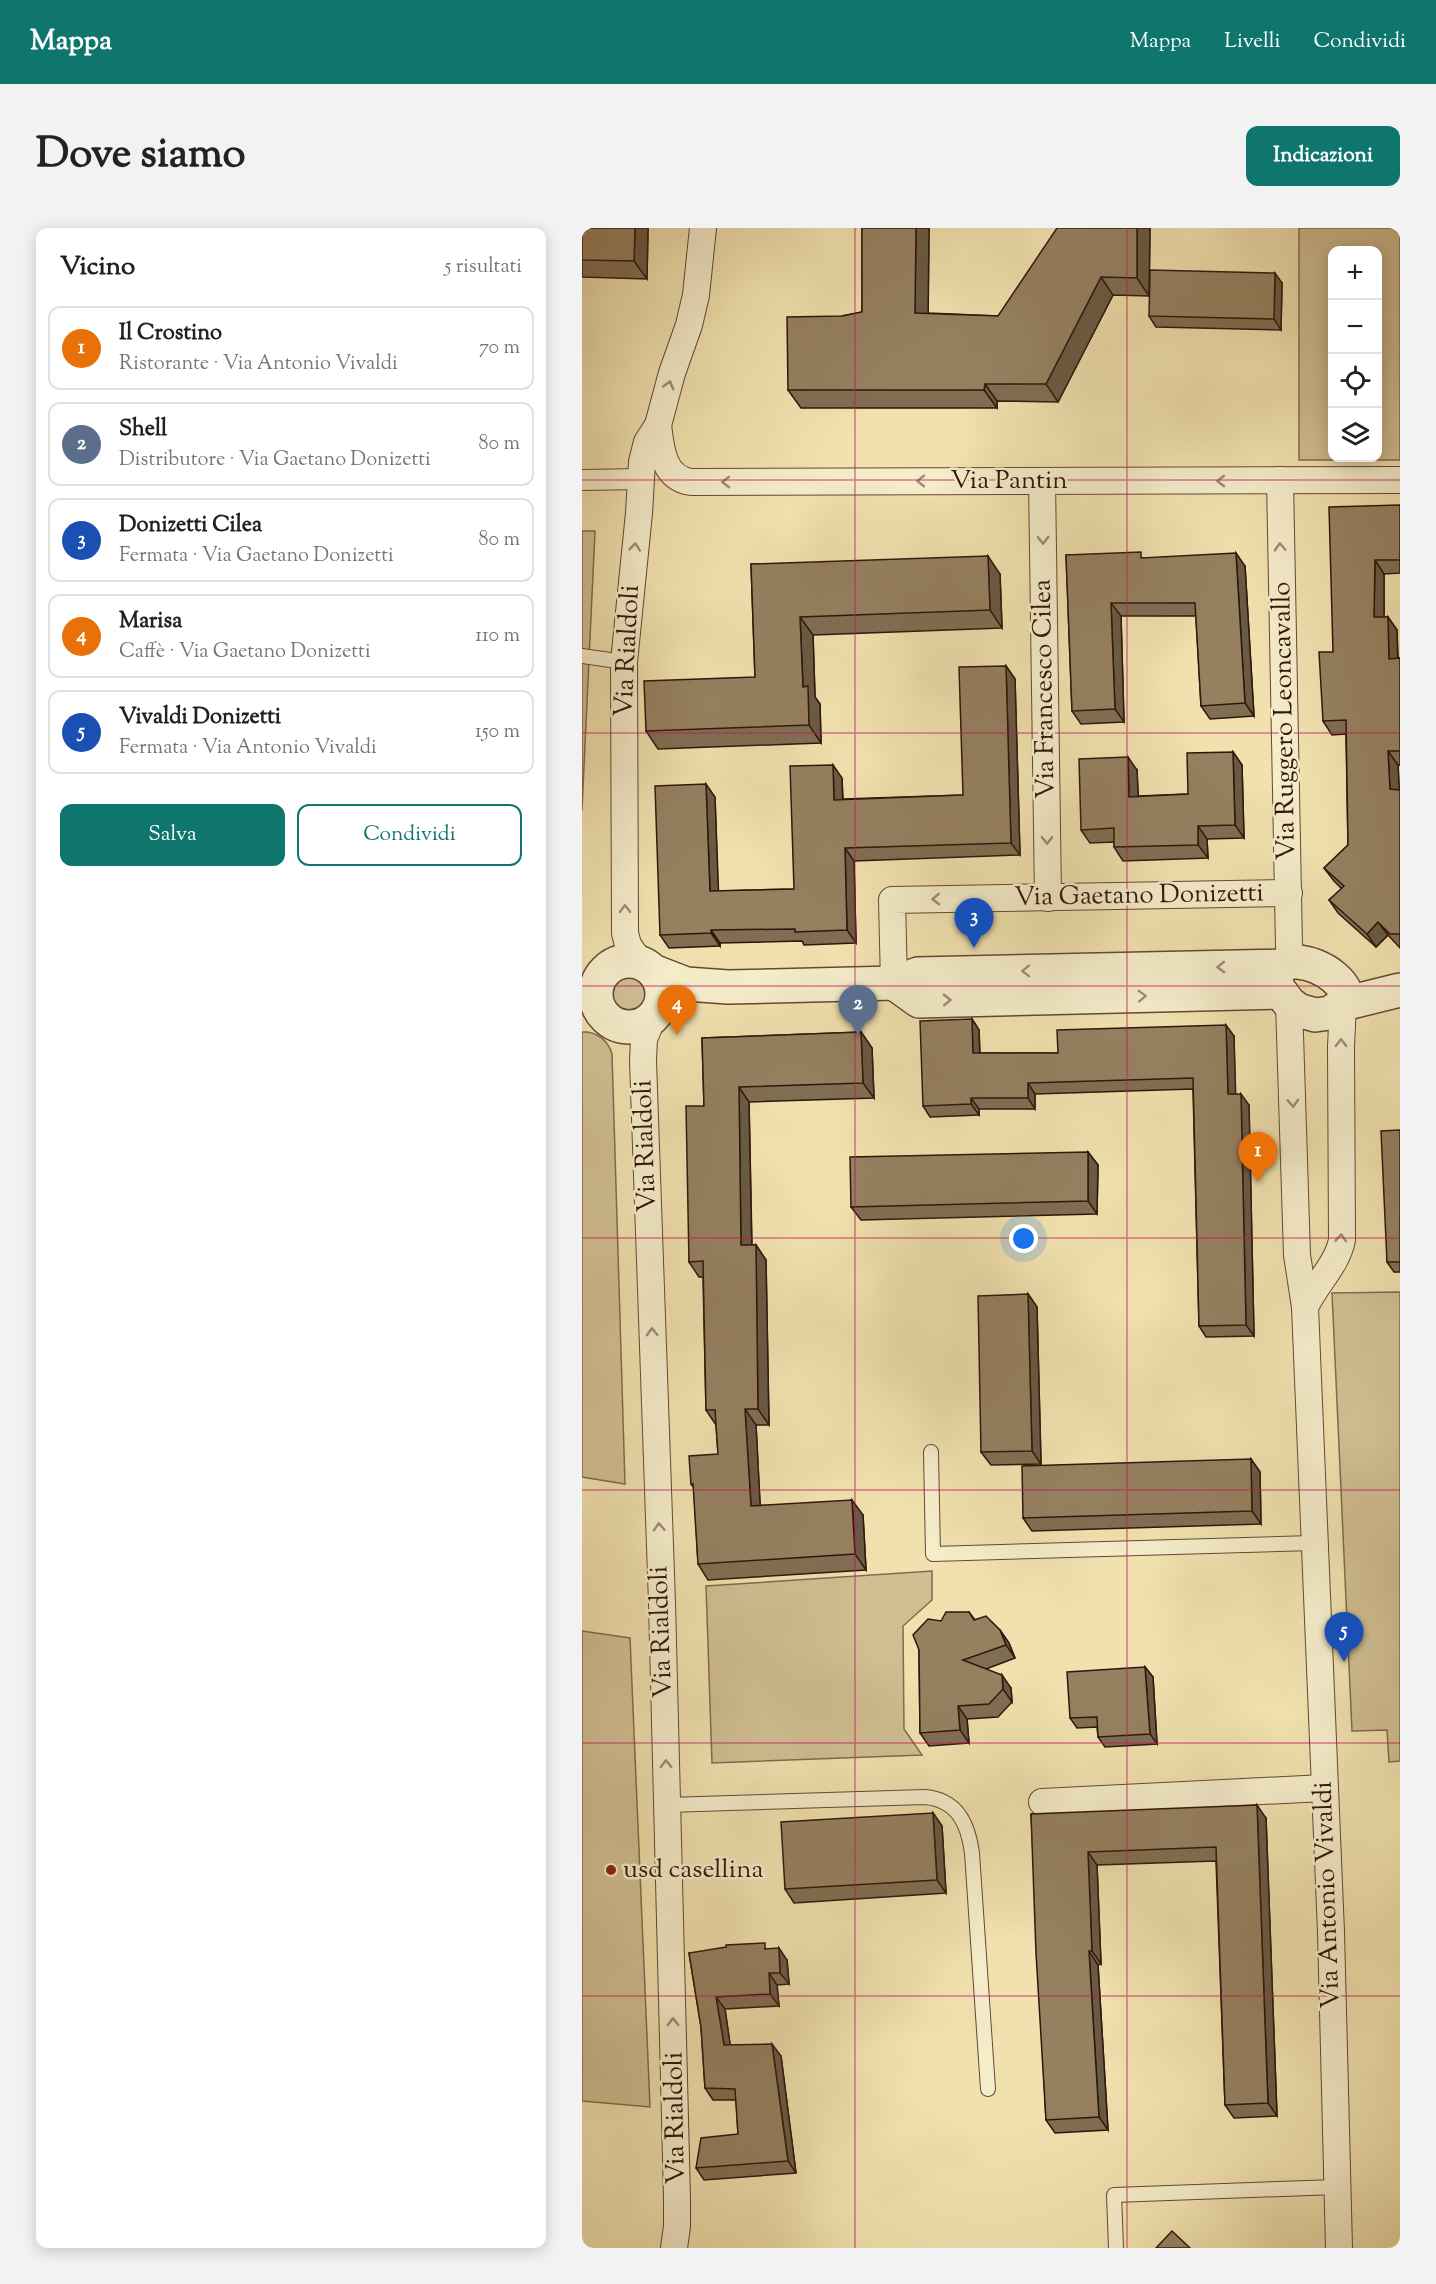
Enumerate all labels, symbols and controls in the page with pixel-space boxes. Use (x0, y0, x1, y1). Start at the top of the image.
text: Mappa (30, 22, 112, 62)
text: Mappa (1130, 27, 1191, 57)
text: Livelli (1224, 27, 1281, 57)
text: Condividi (1314, 27, 1406, 57)
text: Dove siamo (36, 126, 245, 186)
button: Indicazioni (1246, 126, 1400, 186)
map controls (1328, 246, 1382, 462)
button: + (1328, 246, 1382, 300)
text: Vicino (60, 249, 135, 286)
text: 5 risultati (445, 253, 522, 282)
button: − (1328, 300, 1382, 354)
text: Il Crostino (119, 318, 222, 350)
text: 1 (78, 334, 85, 363)
text: 70 m (479, 334, 520, 363)
text: Ristorante · Via Antonio Vivaldi (119, 350, 398, 379)
button: locate (1328, 354, 1382, 408)
one-way arrow (662, 380, 674, 391)
button: layers (1328, 408, 1382, 462)
text: Shell (119, 414, 167, 446)
text: 2 (77, 430, 86, 459)
text: 80 m (479, 430, 520, 459)
text: Distributore · Via Gaetano Donizetti (119, 446, 431, 475)
street label: Via Pantin (950, 463, 1068, 500)
one-way arrow (1217, 474, 1226, 487)
one-way arrow (917, 475, 926, 487)
one-way arrow (722, 476, 731, 488)
text: Donizetti Cilea (119, 510, 262, 542)
text: 3 (77, 526, 86, 555)
text: 80 m (479, 526, 520, 555)
one-way arrow (1037, 535, 1049, 544)
text: Fermata · Via Gaetano Donizetti (119, 542, 394, 571)
one-way arrow (628, 542, 641, 551)
one-way arrow (1274, 542, 1287, 551)
street label: Via Francesco Cilea (1025, 579, 1065, 799)
street label: Via Ruggero Leoncavallo (1264, 581, 1306, 861)
street label: Via Rialdoli (606, 584, 650, 718)
text: Marisa (119, 606, 182, 638)
text: 4 (76, 622, 87, 651)
text: 110 m (475, 622, 520, 651)
text: Caffè · Via Gaetano Donizetti (119, 638, 371, 667)
text: Vivaldi Donizetti (119, 702, 281, 734)
text: 5 (78, 718, 85, 747)
text: 150 m (475, 718, 520, 747)
text: Fermata · Via Antonio Vivaldi (119, 734, 377, 763)
button: Salva (60, 804, 285, 866)
button: Condividi (297, 804, 522, 866)
one-way arrow (1041, 835, 1053, 844)
street label: Via Gaetano Donizetti (1014, 875, 1264, 917)
one-way arrow (932, 893, 941, 905)
pin: 3 (954, 898, 994, 948)
one-way arrow (619, 905, 631, 914)
one-way arrow (1217, 961, 1226, 973)
one-way arrow (1022, 965, 1031, 978)
pin: 4 (658, 986, 697, 1035)
pin: 2 (838, 986, 878, 1035)
one-way arrow (1137, 990, 1146, 1003)
one-way arrow (942, 994, 951, 1007)
one-way arrow (1335, 1039, 1347, 1048)
street label: Via Rialdoli (625, 1079, 667, 1213)
one-way arrow (1287, 1099, 1300, 1108)
pin: 1 (1238, 1132, 1278, 1182)
your location (1009, 1224, 1038, 1253)
one-way arrow (1334, 1233, 1347, 1243)
one-way arrow (646, 1328, 659, 1337)
one-way arrow (653, 1523, 666, 1532)
street label: Via Rialdoli (641, 1565, 683, 1699)
pin: 5 (1324, 1612, 1364, 1662)
one-way arrow (660, 1760, 672, 1769)
street label: Via Antonio Vivaldi (1306, 1781, 1350, 2009)
place label: usd casellina (623, 1852, 764, 1889)
marker: usd casellina (604, 1863, 618, 1877)
one-way arrow (667, 2018, 680, 2027)
street label: Via Rialdoli (656, 2051, 696, 2185)

